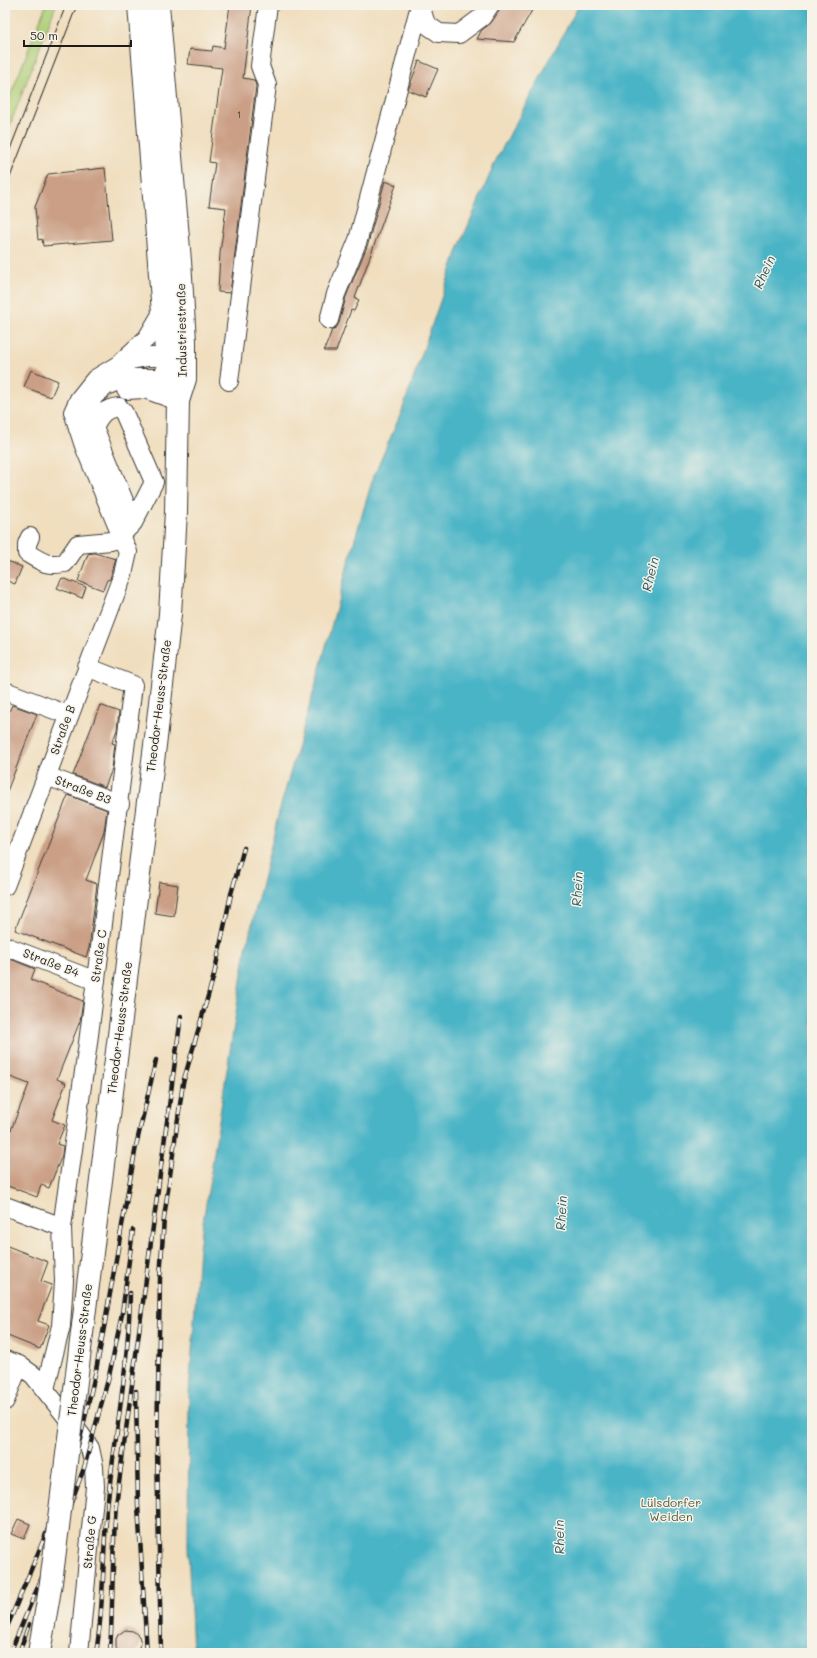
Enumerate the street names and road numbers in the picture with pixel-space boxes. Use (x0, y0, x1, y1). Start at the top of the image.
street label: Industriestraße (172, 283, 190, 377)
street label: Theodor-Heuss-Straße (142, 639, 174, 773)
street label: Straße B (46, 703, 78, 757)
street label: Straße B3 (53, 771, 114, 807)
street label: Straße C (86, 928, 110, 983)
street label: Straße B4 (21, 944, 82, 980)
street label: Theodor-Heuss-Straße (103, 961, 135, 1095)
street label: Theodor-Heuss-Straße (63, 1283, 95, 1417)
street label: Straße G (79, 1515, 99, 1569)

